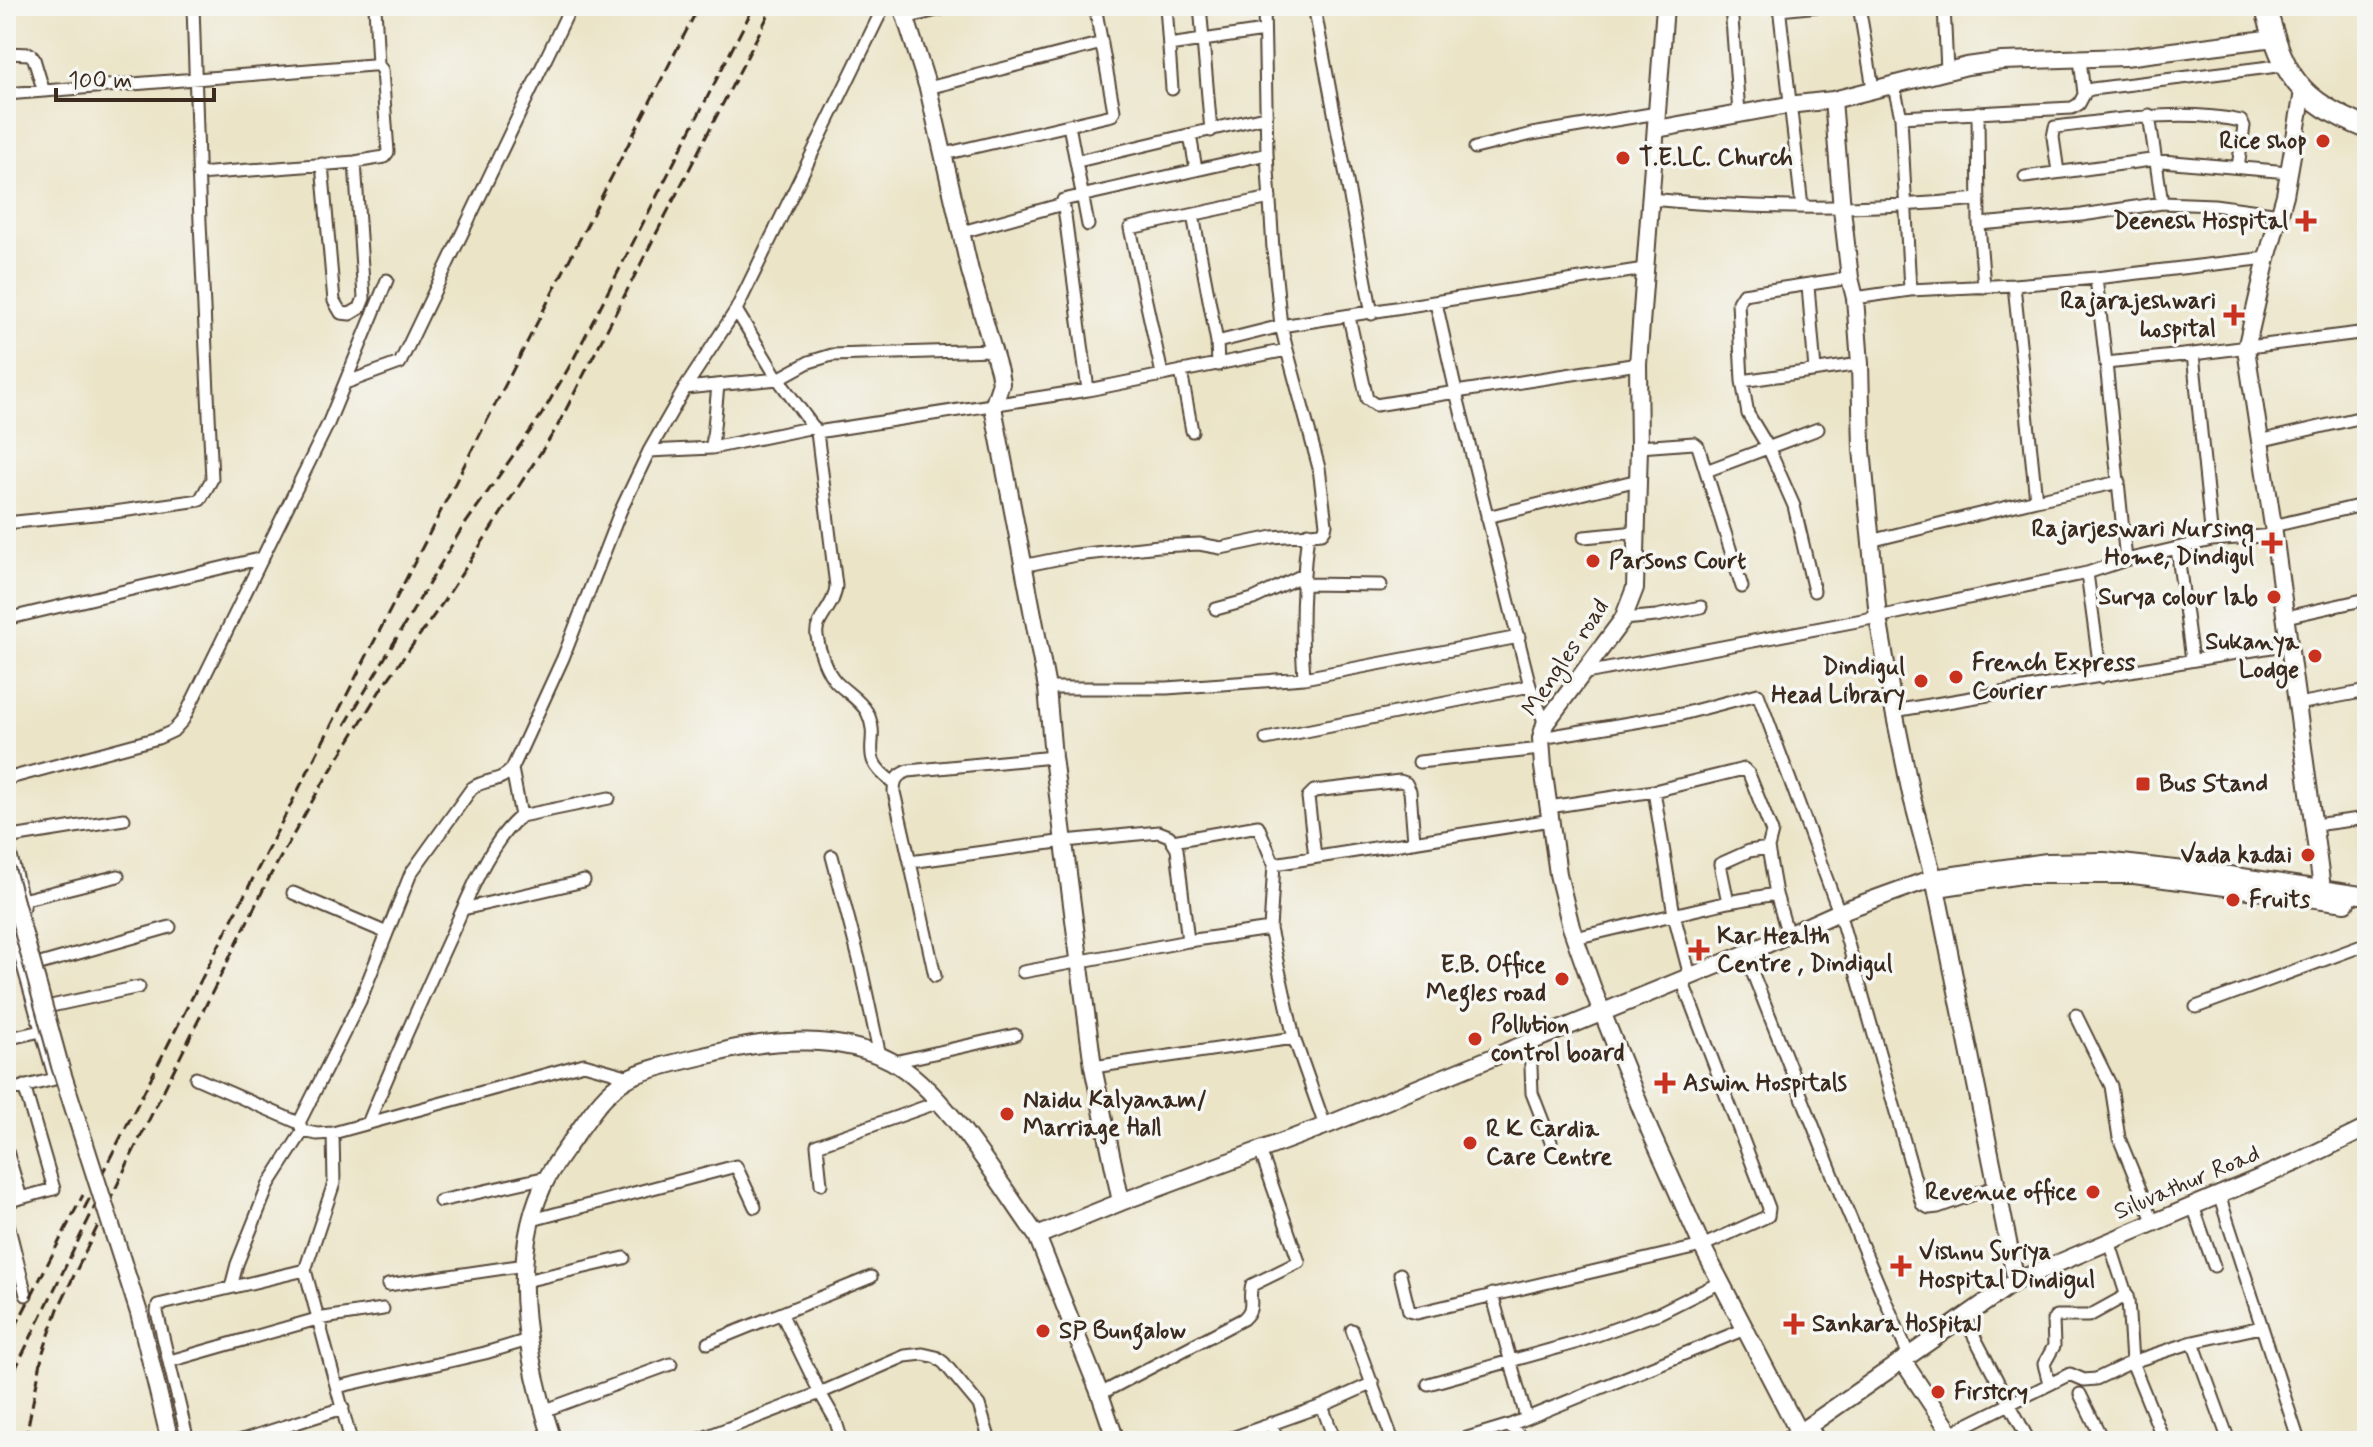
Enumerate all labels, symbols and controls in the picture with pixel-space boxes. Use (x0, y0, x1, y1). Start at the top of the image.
scale bar (56, 52, 214, 102)
text: 100 m (68, 66, 132, 97)
place label: Rice shop (2219, 126, 2307, 157)
marker: Rice shop (2314, 132, 2332, 150)
place label: T.E.LC. Church (1639, 143, 1793, 174)
marker: T.E.LC. Church (1614, 149, 1632, 167)
place label: Deenesh Hospital (2113, 206, 2288, 237)
marker: Deenesh Hospital (2295, 210, 2317, 232)
place label: Rajarajeshwari hospital (2060, 286, 2216, 345)
marker: Rajarajeshwari hospital (2223, 304, 2245, 326)
place label: Rajarjeswari Nursing Home, Dindigul (2032, 514, 2254, 574)
marker: Rajarjeswari Nursing Home, Dindigul (2261, 532, 2283, 554)
place label: Parsons Court (1609, 546, 1746, 577)
marker: Parsons Court (1584, 552, 1602, 570)
place label: Surya colour lab (2098, 582, 2258, 613)
marker: Surya colour lab (2265, 588, 2283, 606)
street label: Mengles road (1515, 593, 1618, 724)
place label: Sukanya Lodge (2205, 627, 2300, 689)
marker: Sukanya Lodge (2306, 647, 2324, 665)
place label: French Express Courier (1972, 648, 2136, 707)
place label: Dindigul Head Library (1771, 652, 1905, 711)
marker: French Express Courier (1947, 668, 1965, 686)
marker: Dindigul Head Library (1912, 672, 1930, 690)
place label: Bus Stand (2159, 769, 2268, 800)
marker: Bus Stand (2134, 775, 2152, 793)
place label: Vada kadai (2181, 840, 2292, 871)
marker: Vada kadai (2299, 846, 2317, 864)
place label: Fruits (2249, 885, 2311, 916)
marker: Fruits (2224, 891, 2242, 909)
place label: Kar Health Centre , Dindigul (1717, 921, 1893, 981)
marker: Kar Health Centre , Dindigul (1688, 939, 1710, 961)
place label: E.B. Office Megles road (1426, 950, 1546, 1012)
marker: E.B. Office Megles road (1553, 970, 1571, 988)
place label: Pollution control board (1491, 1010, 1624, 1069)
marker: Pollution control board (1466, 1030, 1484, 1048)
place label: Aswin Hospitals (1683, 1068, 1848, 1099)
marker: Aswin Hospitals (1654, 1072, 1676, 1094)
place label: Naidu Kalyanam/ Marriage Hall (1023, 1085, 1207, 1145)
marker: Naidu Kalyanam/ Marriage Hall (998, 1105, 1016, 1123)
place label: R K Cardia Care Centre (1486, 1114, 1612, 1173)
marker: R K Cardia Care Centre (1461, 1134, 1479, 1152)
street label: Siluvathur Road (2109, 1138, 2265, 1228)
place label: Revenue office (1925, 1177, 2077, 1208)
marker: Revenue office (2084, 1183, 2102, 1201)
place label: Vishnu Suriya Hospital Dindigul (1919, 1237, 2095, 1299)
marker: Vishnu Suriya Hospital Dindigul (1890, 1255, 1912, 1277)
place label: Sankara Hospital (1812, 1309, 1981, 1340)
marker: Sankara Hospital (1783, 1313, 1805, 1335)
place label: SP Bungalow (1059, 1316, 1186, 1350)
marker: SP Bungalow (1034, 1322, 1052, 1340)
place label: Firstcry (1954, 1377, 2028, 1408)
marker: Firstcry (1929, 1383, 1947, 1401)

